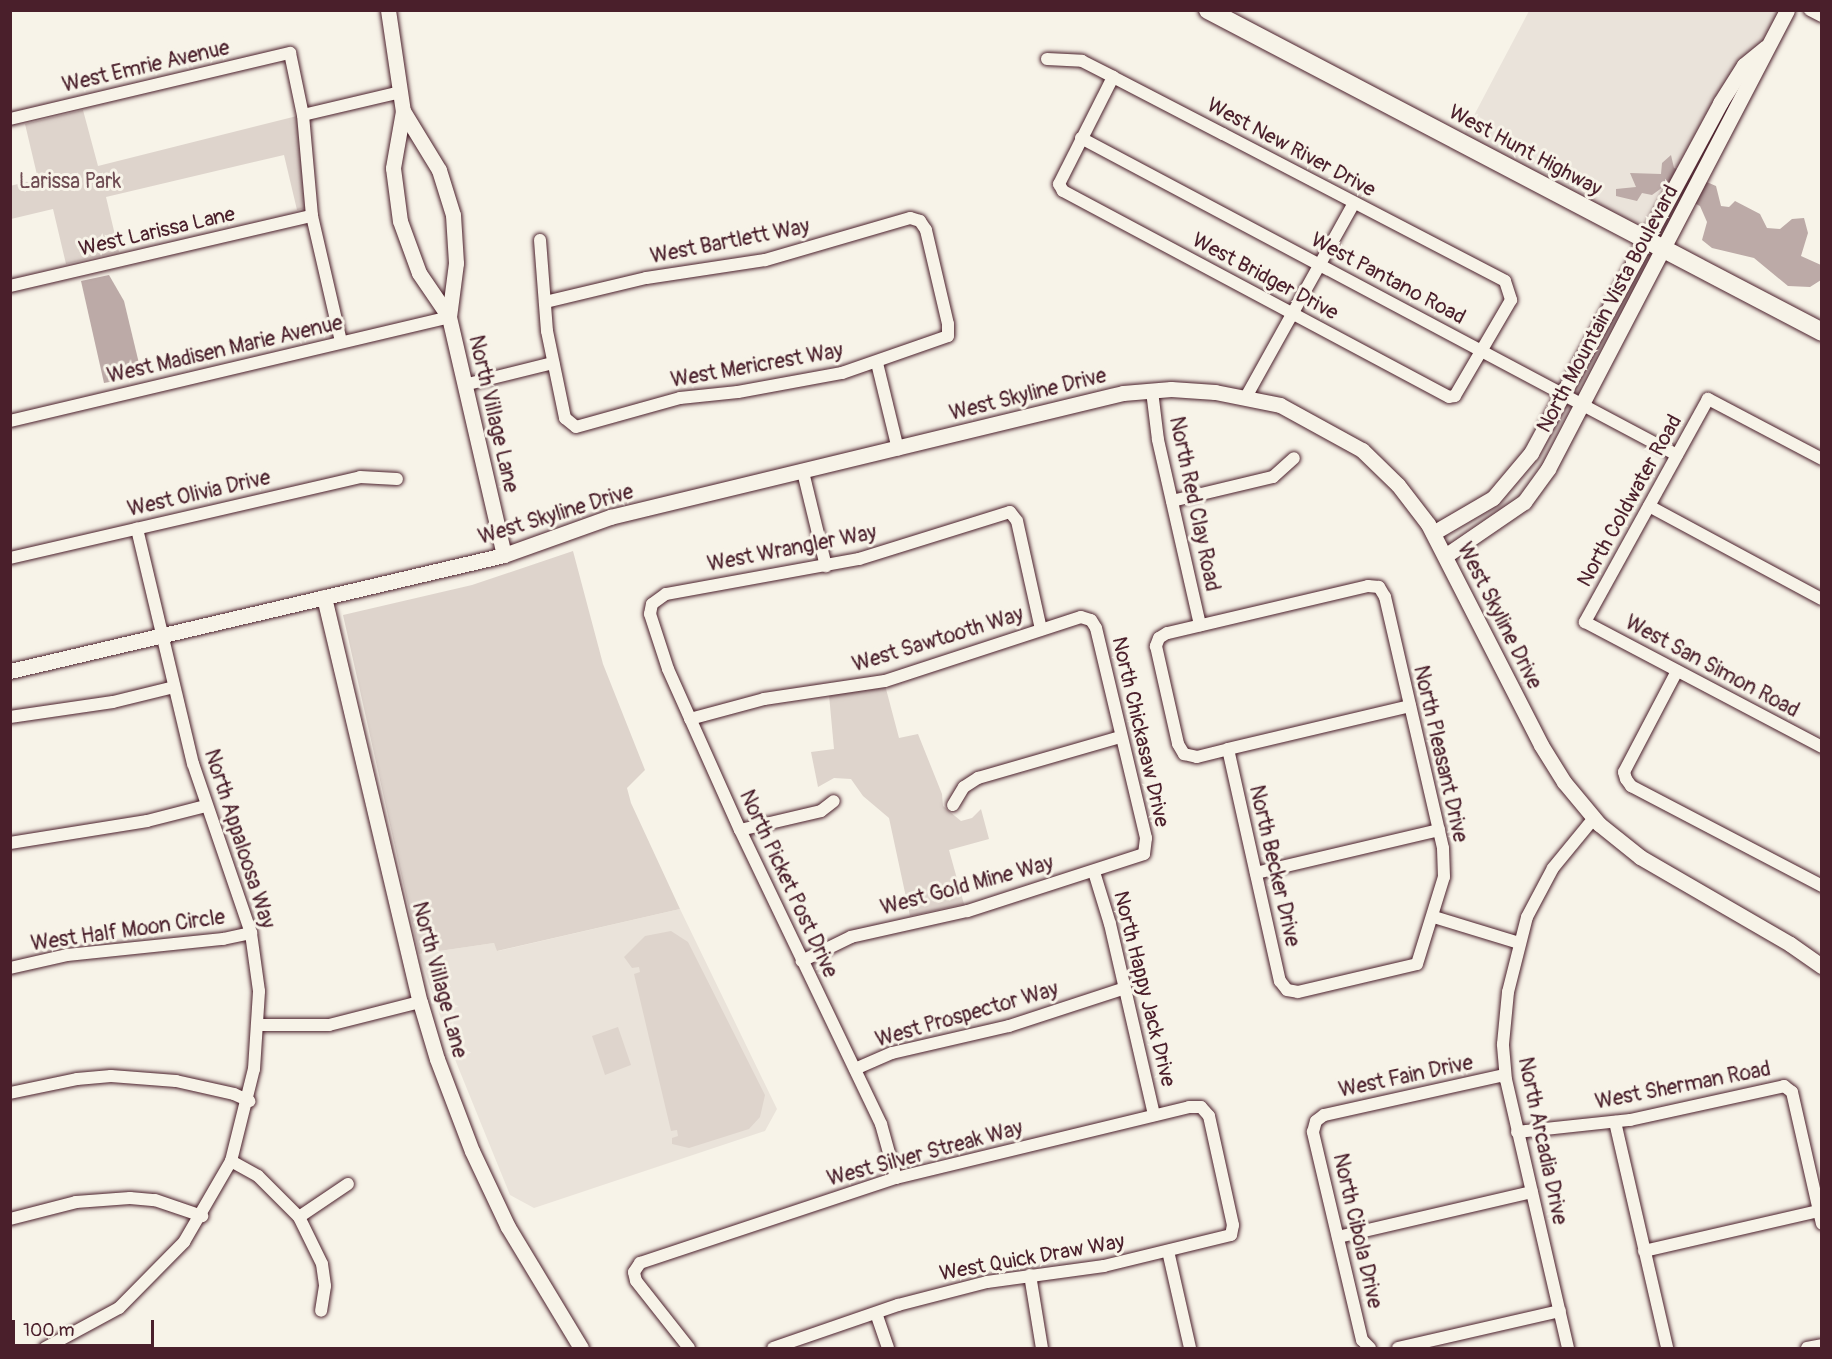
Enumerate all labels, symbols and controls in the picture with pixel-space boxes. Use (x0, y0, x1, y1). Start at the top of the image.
street label: West Emrie Avenue (60, 35, 232, 99)
street label: West New River Drive (1202, 93, 1380, 203)
street label: West Hunt Highway (1444, 100, 1606, 202)
park label: Larissa Park (19, 169, 121, 195)
street label: North Mountain Vista Boulevard (1532, 181, 1684, 437)
street label: West Larissa Lane (76, 202, 238, 262)
street label: West Bartlett Way (648, 214, 812, 270)
street label: West Bridger Drive (1188, 228, 1342, 326)
street label: West Pantano Road (1306, 228, 1470, 330)
street label: West Madisen Marie Avenue (105, 311, 345, 389)
street label: North Village Lane (463, 333, 523, 495)
street label: West Mericrest Way (669, 338, 845, 394)
street label: West Skyline Drive (947, 363, 1109, 427)
street label: North Coldwater Road (1572, 410, 1688, 592)
street label: North Red Clay Road (1163, 414, 1225, 594)
street label: West Olivia Drive (125, 465, 273, 523)
street label: West Skyline Drive (475, 479, 637, 551)
street label: West Wrangler Way (705, 520, 879, 578)
street label: West Skyline Drive (1451, 539, 1547, 693)
street label: West Sawtooth Way (849, 602, 1027, 678)
street label: West San Simon Road (1621, 610, 1803, 724)
street label: North Chickasaw Drive (1106, 634, 1174, 830)
street label: North Pleasant Drive (1407, 663, 1473, 845)
street label: North Appaloosa Way (198, 746, 280, 932)
street label: North Becker Drive (1243, 783, 1305, 949)
street label: North Picket Post Drive (733, 786, 843, 982)
street label: West Gold Mine Way (878, 851, 1056, 921)
street label: North Happy Jack Drive (1107, 888, 1181, 1090)
street label: North Village Lane (406, 899, 472, 1061)
street label: West Half Moon Circle (29, 905, 227, 957)
street label: West Prospector Way (873, 977, 1061, 1053)
street label: West Fain Drive (1337, 1050, 1475, 1104)
street label: North Arcadia Drive (1512, 1055, 1572, 1227)
street label: West Sherman Road (1593, 1057, 1773, 1115)
street label: West Silver Streak Way (824, 1116, 1026, 1192)
street label: North Cibola Drive (1327, 1151, 1387, 1311)
street label: West Quick Draw Way (937, 1229, 1127, 1287)
scale bar (15, 1308, 158, 1346)
text: 100 m (23, 1319, 75, 1342)

